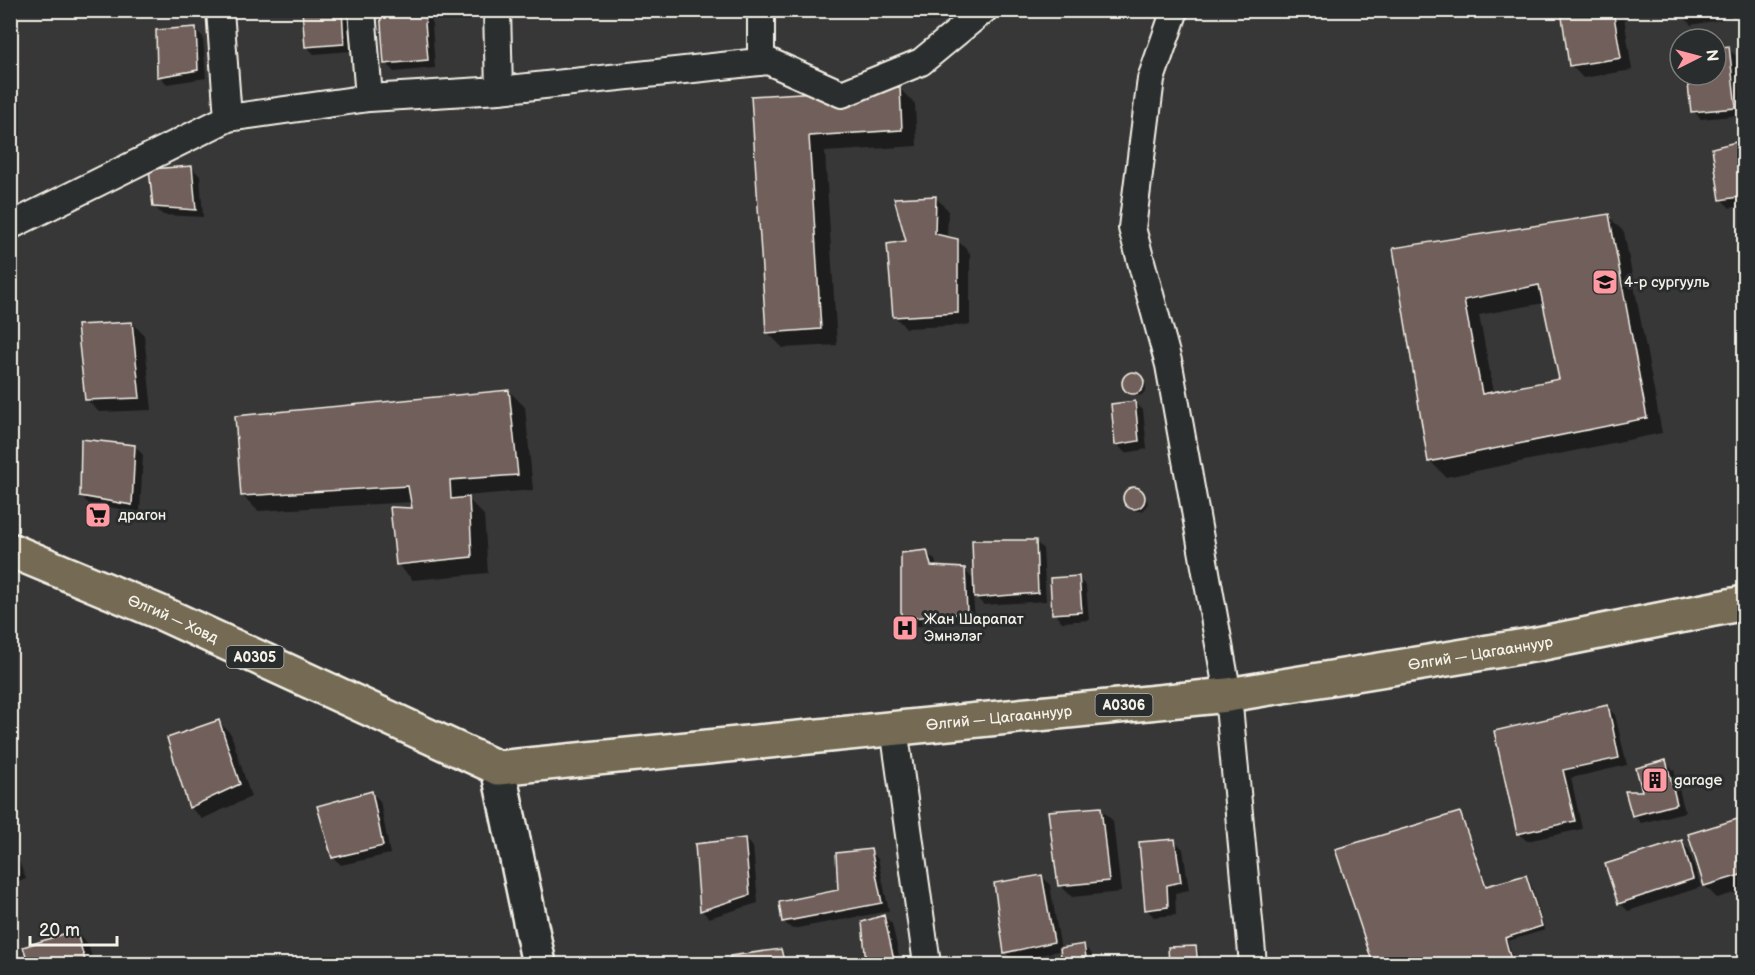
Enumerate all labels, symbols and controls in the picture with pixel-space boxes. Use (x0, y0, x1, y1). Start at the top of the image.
north arrow (1668, 27, 1728, 87)
text: N (1701, 49, 1722, 63)
school or university icon: 4-р сургууль (1590, 267, 1620, 297)
place label: 4-р сургууль (1624, 273, 1710, 292)
supermarket icon: драгон (83, 500, 113, 530)
place label: драгон (118, 506, 166, 525)
street label: Өлгий — Ховд (125, 591, 221, 648)
place label: Жан Шарапат Эмнэлэг (924, 610, 1024, 646)
hospital icon: Жан Шарапат Эмнэлэг (890, 613, 920, 643)
street label: Өлгий — Цагааннуур (1407, 632, 1555, 675)
road number: A0305 (226, 646, 284, 668)
road number: A0306 (1096, 694, 1152, 716)
street label: Өлгий — Цагааннуур (925, 702, 1073, 735)
building icon: garage (1640, 765, 1670, 795)
place label: garage (1674, 771, 1722, 790)
scale bar (30, 909, 117, 947)
text: 20 m (39, 920, 80, 941)

